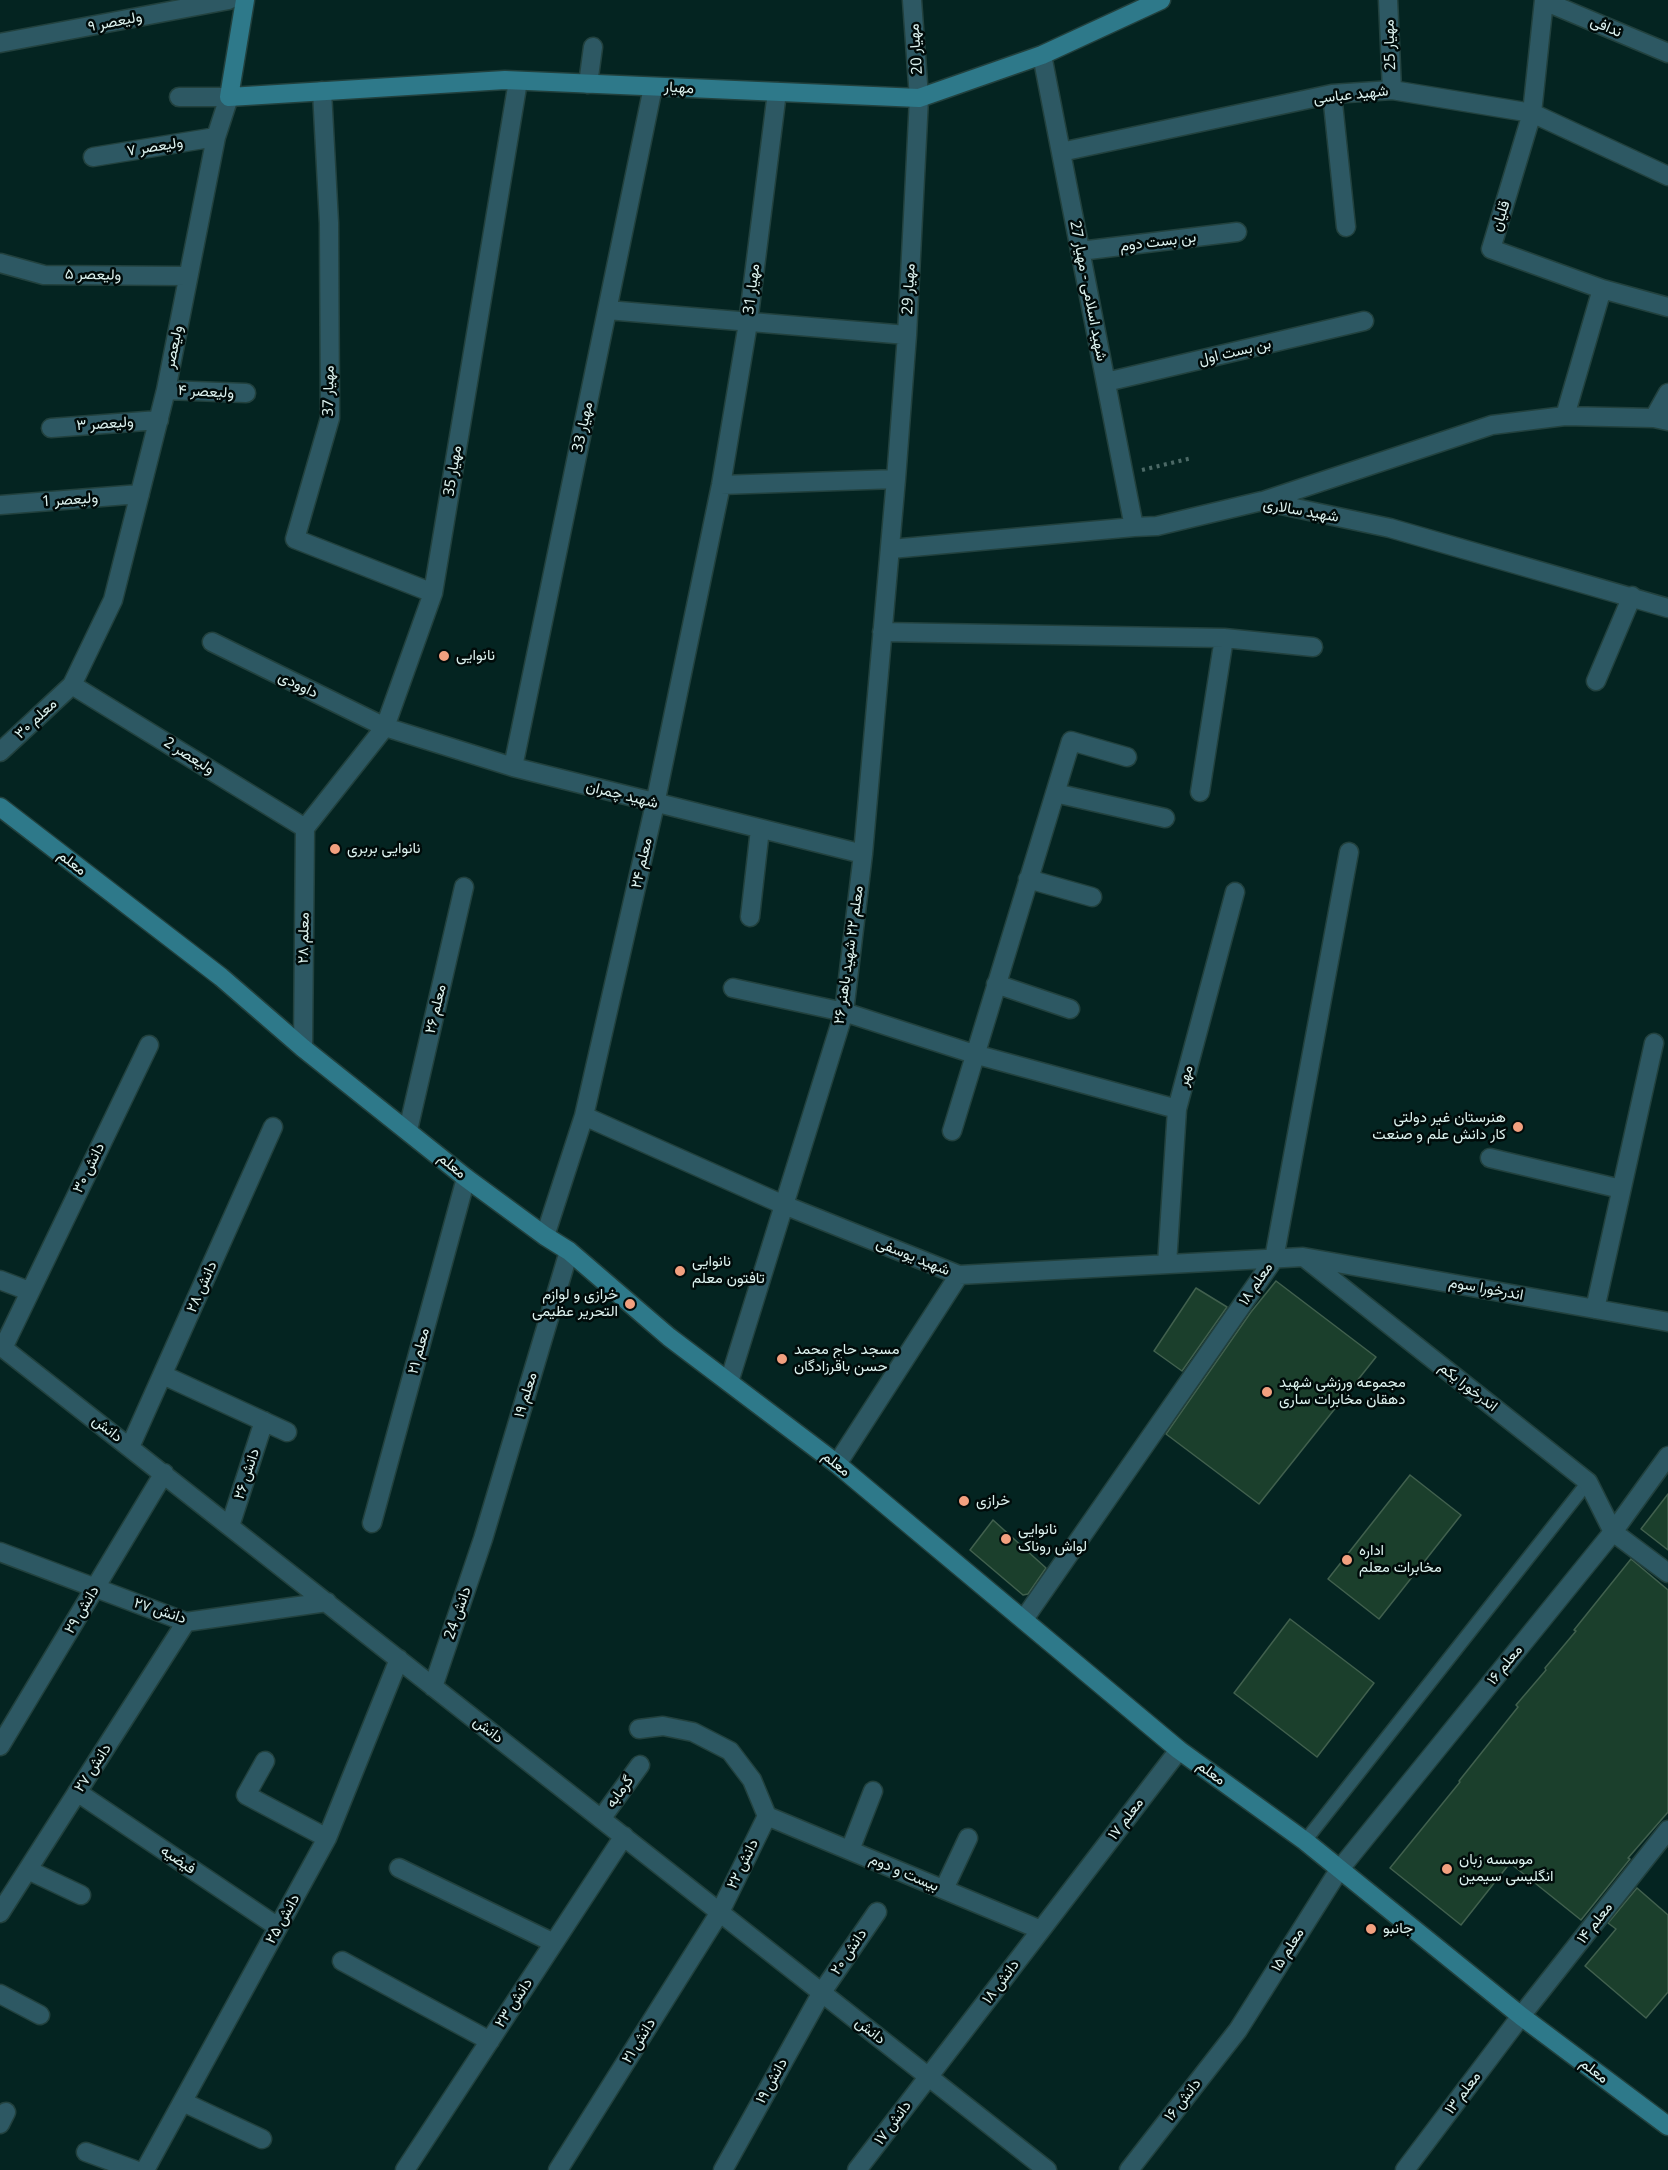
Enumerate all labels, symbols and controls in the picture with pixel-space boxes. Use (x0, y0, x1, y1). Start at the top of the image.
street label: ولیعصر ۹ (86, 8, 144, 36)
street label: ندافی (1588, 12, 1624, 42)
street label: مهیار 25 (1380, 19, 1400, 71)
street label: مهیار 20 (905, 23, 927, 75)
street label: مهیار (664, 78, 694, 98)
street label: شهید عباسی (1313, 82, 1389, 108)
street label: ولیعصر ۷ (126, 134, 184, 160)
street label: قلیان (1488, 198, 1514, 234)
street label: شهید اسلامی - مهیار 27 (1066, 219, 1110, 363)
street label: بن بست دوم (1119, 228, 1197, 256)
street label: مهیار 31 (740, 263, 764, 315)
street label: مهیار 29 (899, 263, 919, 315)
street label: ولیعصر ۵ (65, 266, 121, 284)
street label: ولیعصر (161, 324, 187, 370)
street label: بن بست اول (1197, 335, 1273, 369)
street label: مهیار 37 (320, 365, 338, 417)
street label: ولیعصر ۴ (177, 382, 235, 402)
street label: مهیار 33 (569, 400, 597, 454)
street label: ولیعصر ۳ (76, 413, 134, 435)
street label: مهیار 35 (440, 444, 466, 498)
street label: ولیعصر 1 (41, 489, 99, 511)
street label: شهید سالاری (1262, 495, 1340, 527)
place label: نانوایی (456, 647, 495, 665)
marker: نانوایی (437, 649, 451, 663)
street label: داوودی (275, 668, 321, 702)
street label: معلم ۳۰ (11, 695, 61, 743)
street label: ولیعصر 2 (160, 733, 218, 779)
street label: شهید چمران (584, 777, 660, 813)
street label: معلم ۲۴ (627, 836, 657, 890)
place label: نانوایی بربری (347, 840, 421, 858)
marker: نانوایی بربری (328, 842, 342, 856)
street label: معلم (54, 847, 90, 879)
street label: معلم ۲۲ شهید باهنر ۲۶ (830, 885, 868, 1025)
street label: معلم ۲۸ (295, 912, 313, 964)
street label: معلم ۲۶ (422, 983, 450, 1035)
street label: مهر (1175, 1063, 1197, 1089)
place label: هنرستان غیر دولتی کار دانش علم و صنعت (1372, 1109, 1506, 1144)
marker: هنرستان غیر دولتی کار دانش علم و صنعت (1511, 1120, 1525, 1134)
street label: دانش ۳۰ (69, 1140, 109, 1196)
street label: معلم (434, 1149, 470, 1183)
street label: شهید یوسفی (874, 1234, 952, 1280)
place label: نانوایی تافتون معلم (692, 1253, 765, 1288)
street label: دانش ۲۸ (183, 1259, 221, 1315)
street label: معلم ۱۸ (1235, 1259, 1277, 1309)
marker: نانوایی تافتون معلم (673, 1264, 687, 1278)
street label: اندرخورا سوم (1447, 1274, 1525, 1304)
place label: خرازی و لوازم التحریر عظیمی (532, 1286, 618, 1321)
marker: خرازی و لوازم التحریر عظیمی (623, 1297, 637, 1311)
street label: معلم ۲۱ (404, 1326, 434, 1376)
place label: مسجد حاج محمد حسن باقرزادگان (794, 1341, 899, 1376)
marker: مسجد حاج محمد حسن باقرزادگان (775, 1352, 789, 1366)
street label: اندرخورا یکم (1435, 1358, 1501, 1416)
street label: معلم ۱۹ (511, 1370, 541, 1420)
place label: مجموعه ورزشی شهید دهقان مخابرات ساری (1279, 1374, 1406, 1409)
marker: مجموعه ورزشی شهید دهقان مخابرات ساری (1260, 1385, 1274, 1399)
street label: دانش (88, 1412, 126, 1446)
street label: دانش ۲۶ (230, 1446, 264, 1502)
street label: معلم (818, 1447, 854, 1481)
place label: خرازی (976, 1492, 1010, 1510)
marker: خرازی (957, 1494, 971, 1508)
place label: نانوایی لواش روناک (1018, 1521, 1087, 1556)
marker: نانوایی لواش روناک (999, 1532, 1013, 1546)
place label: اداره مخابرات معلم (1359, 1542, 1442, 1577)
marker: اداره مخابرات معلم (1340, 1553, 1354, 1567)
street label: دانش ٢٩ (61, 1583, 103, 1637)
street label: دانش 24 (441, 1584, 475, 1642)
street label: دانش ۲۷ (132, 1594, 188, 1628)
street label: معلم ۱۶ (1483, 1641, 1527, 1689)
street label: دانش (469, 1713, 507, 1747)
street label: دانش ٢٧ (71, 1740, 115, 1796)
street label: معلم (1193, 1757, 1229, 1789)
street label: گرمابه (602, 1772, 638, 1812)
street label: معلم ١٧ (1104, 1794, 1148, 1844)
street label: دانش ۲۲ (723, 1836, 763, 1892)
street label: فیضیه (157, 1842, 199, 1878)
street label: بیست و دوم (867, 1850, 941, 1896)
place label: موسسه زبان انگلیسی سیمین (1459, 1851, 1554, 1886)
marker: موسسه زبان انگلیسی سیمین (1440, 1862, 1454, 1876)
street label: دانش ۲۵ (262, 1891, 304, 1947)
street label: معلم ۱۴ (1573, 1899, 1617, 1947)
place label: جانبو (1383, 1920, 1413, 1938)
marker: جانبو (1364, 1922, 1378, 1936)
street label: معلم ۱۵ (1268, 1925, 1308, 1975)
street label: دانش ۲۰ (827, 1926, 871, 1978)
street label: دانش ١٨ (979, 1956, 1023, 2008)
street label: دانش ٢٣ (491, 1975, 537, 2031)
street label: دانش (851, 2014, 889, 2048)
street label: دانش ٢١ (618, 2015, 660, 2067)
street label: دانش ١٩ (752, 2055, 792, 2107)
street label: معلم (1576, 2055, 1612, 2087)
street label: معلم ١٣ (1441, 2068, 1485, 2118)
street label: دانش ۱۶ (1161, 2075, 1205, 2125)
street label: دانش ۱۷ (871, 2097, 915, 2149)

